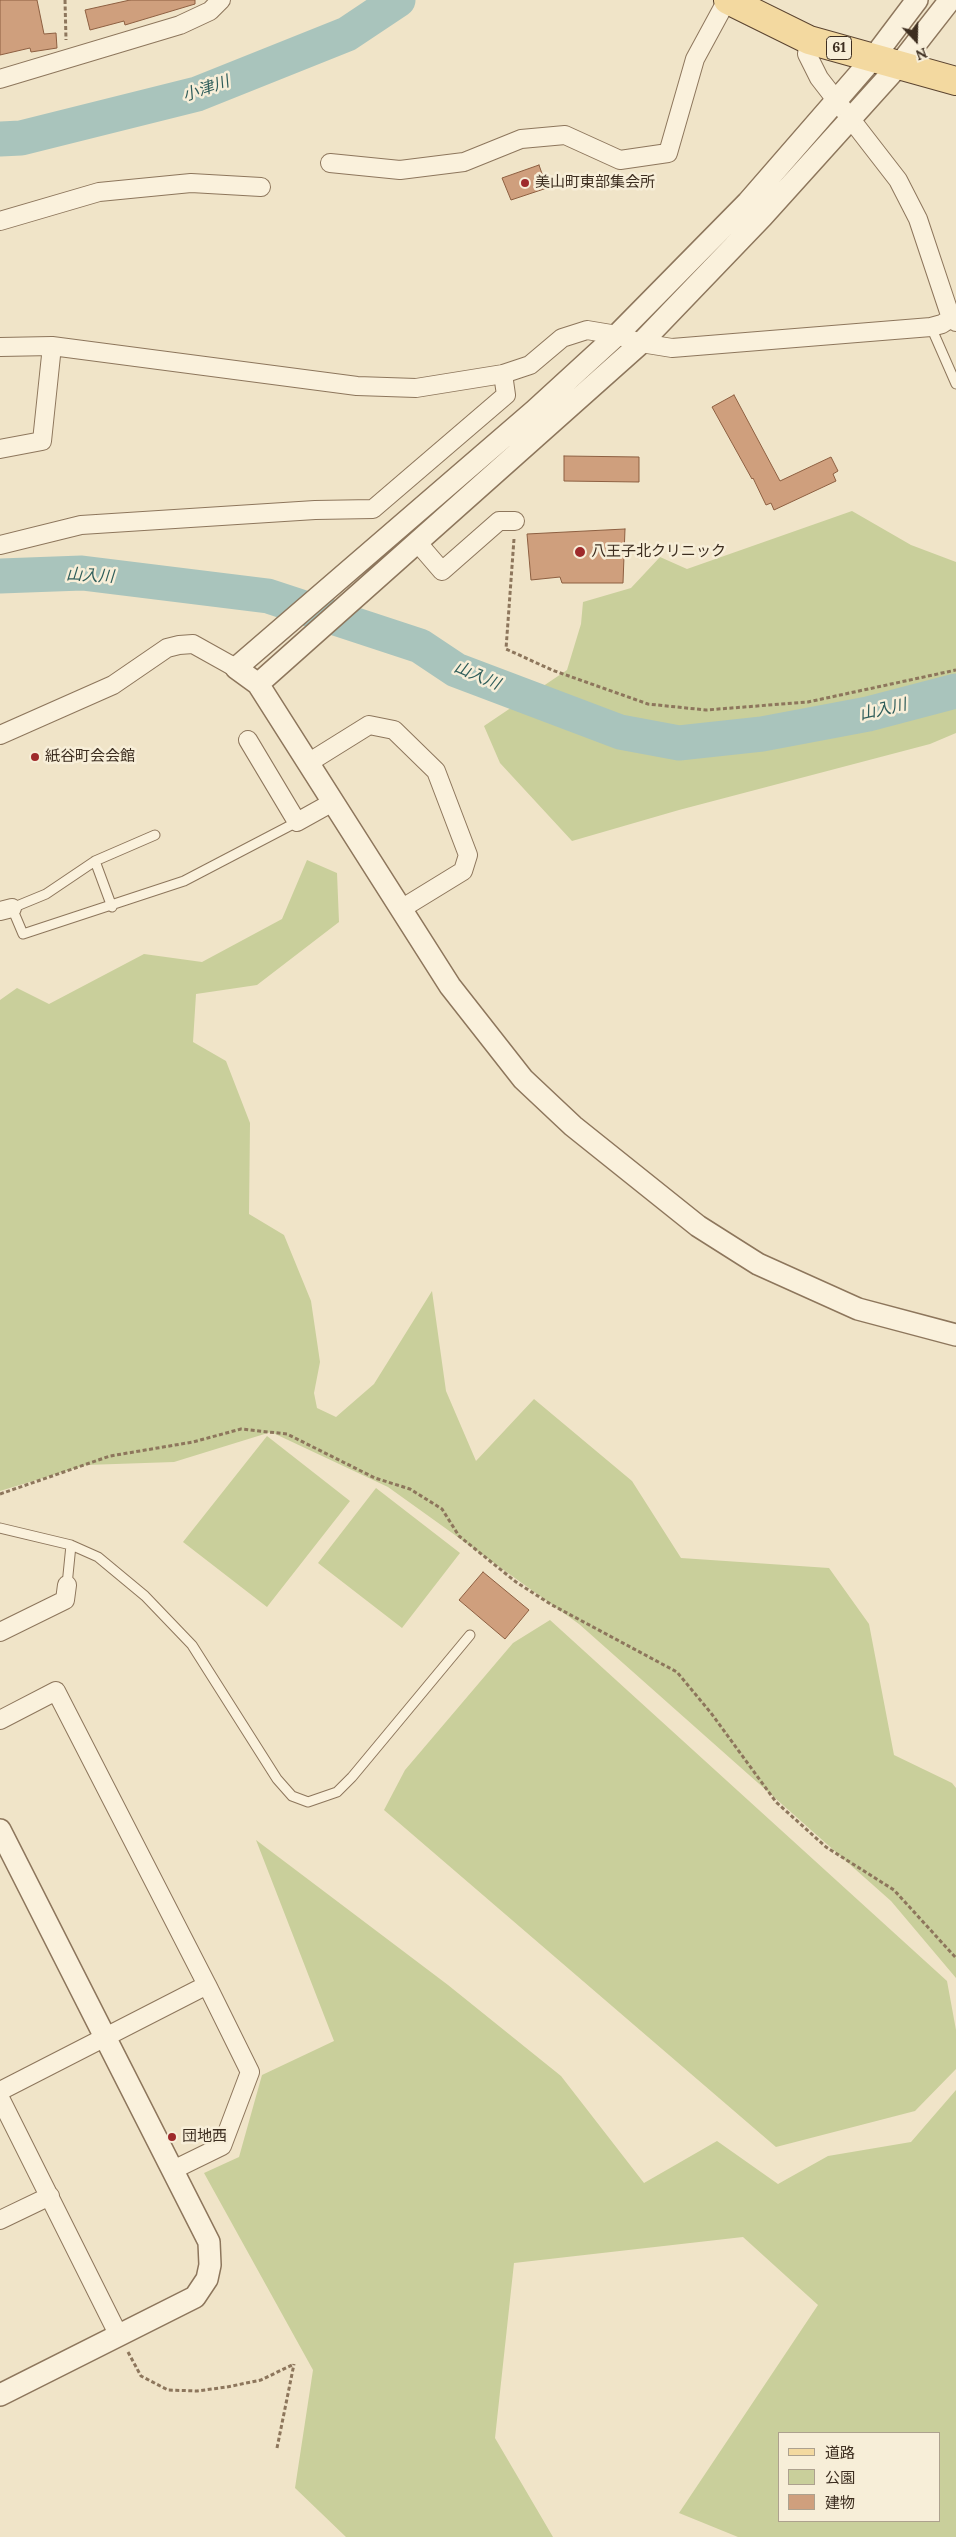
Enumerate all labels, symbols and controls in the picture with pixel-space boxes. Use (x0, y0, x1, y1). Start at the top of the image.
north arrow (891, 15, 941, 65)
road number: 61 (826, 36, 852, 59)
text: N (913, 44, 930, 64)
water label: 小津川 (180, 72, 232, 106)
place label: 美山町東部集会所 (535, 174, 655, 192)
marker: 美山町東部集会所 (519, 177, 531, 189)
place label: 八王子北クリニック (591, 543, 726, 561)
marker: 八王子北クリニック (573, 545, 587, 559)
water label: 山入川 (66, 565, 114, 587)
water label: 山入川 (451, 658, 503, 694)
water label: 山入川 (857, 695, 909, 725)
place label: 紙谷町会会館 (45, 748, 135, 766)
marker: 紙谷町会会館 (29, 751, 41, 763)
place label: 団地西 (182, 2128, 227, 2146)
marker: 団地西 (166, 2131, 178, 2143)
legend (778, 2432, 941, 2522)
text: 道路 (825, 2443, 855, 2462)
text: 公園 (825, 2468, 855, 2487)
text: 建物 (825, 2493, 855, 2512)

